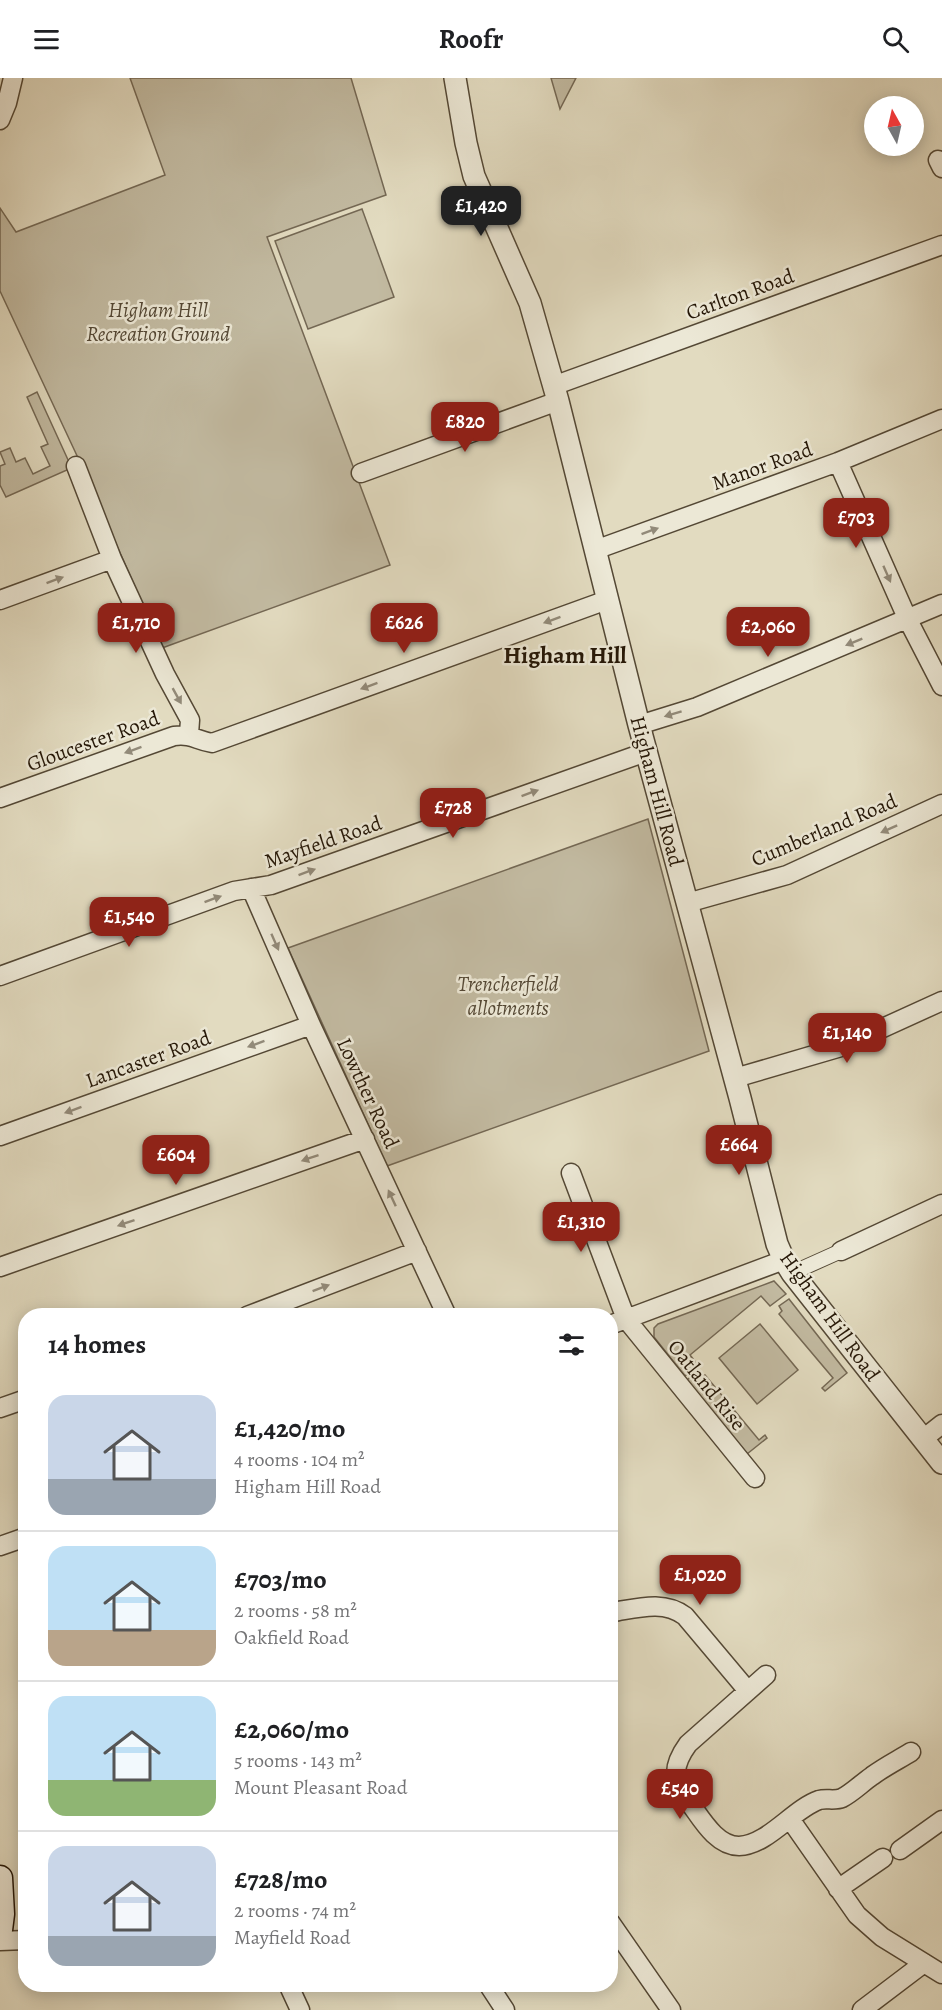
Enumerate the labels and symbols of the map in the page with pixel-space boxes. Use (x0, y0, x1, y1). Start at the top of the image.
north arrow (864, 96, 924, 156)
pin: £1,420 (432, 186, 530, 237)
street label: Carlton Road (682, 261, 799, 326)
park label: Higham Hill Recreation Ground (86, 296, 230, 348)
pin: £820 (429, 402, 501, 453)
street label: Manor Road (708, 435, 817, 497)
pin: £703 (820, 498, 892, 549)
one-way arrow (641, 525, 659, 535)
one-way arrow (882, 565, 892, 583)
one-way arrow (46, 574, 64, 584)
pin: £1,710 (87, 603, 185, 654)
pin: £626 (368, 603, 440, 654)
pin: £2,060 (719, 607, 817, 658)
one-way arrow (543, 616, 561, 626)
one-way arrow (844, 637, 862, 647)
district label: Higham Hill (503, 639, 627, 671)
one-way arrow (360, 682, 378, 692)
one-way arrow (172, 688, 182, 705)
street label: Gloucester Road (23, 704, 164, 778)
one-way arrow (664, 710, 682, 719)
street label: Higham Hill Road (623, 713, 691, 870)
one-way arrow (124, 746, 142, 756)
street label: Cumberland Road (747, 786, 902, 873)
one-way arrow (521, 787, 539, 797)
pin: £728 (417, 788, 489, 839)
street label: Mayfield Road (261, 809, 386, 875)
one-way arrow (880, 824, 897, 833)
one-way arrow (298, 867, 316, 877)
one-way arrow (204, 893, 222, 903)
pin: £1,540 (80, 897, 178, 948)
one-way arrow (271, 933, 280, 951)
park label: Trencherfield allotments (457, 970, 559, 1022)
pin: £1,140 (798, 1013, 896, 1064)
street label: Lancaster Road (82, 1023, 215, 1095)
street label: Lowther Road (330, 1033, 406, 1154)
one-way arrow (247, 1040, 265, 1050)
one-way arrow (64, 1106, 82, 1116)
pin: £664 (703, 1125, 775, 1176)
pin: £604 (140, 1135, 212, 1186)
one-way arrow (301, 1154, 319, 1164)
one-way arrow (388, 1190, 397, 1207)
pin: £1,310 (532, 1202, 630, 1253)
one-way arrow (117, 1219, 135, 1229)
street label: Higham Hill Road (773, 1245, 887, 1387)
one-way arrow (312, 1282, 330, 1292)
street label: Oatland Rise (662, 1334, 752, 1436)
pin: £1,020 (651, 1555, 749, 1606)
pin: £540 (644, 1769, 716, 1820)

